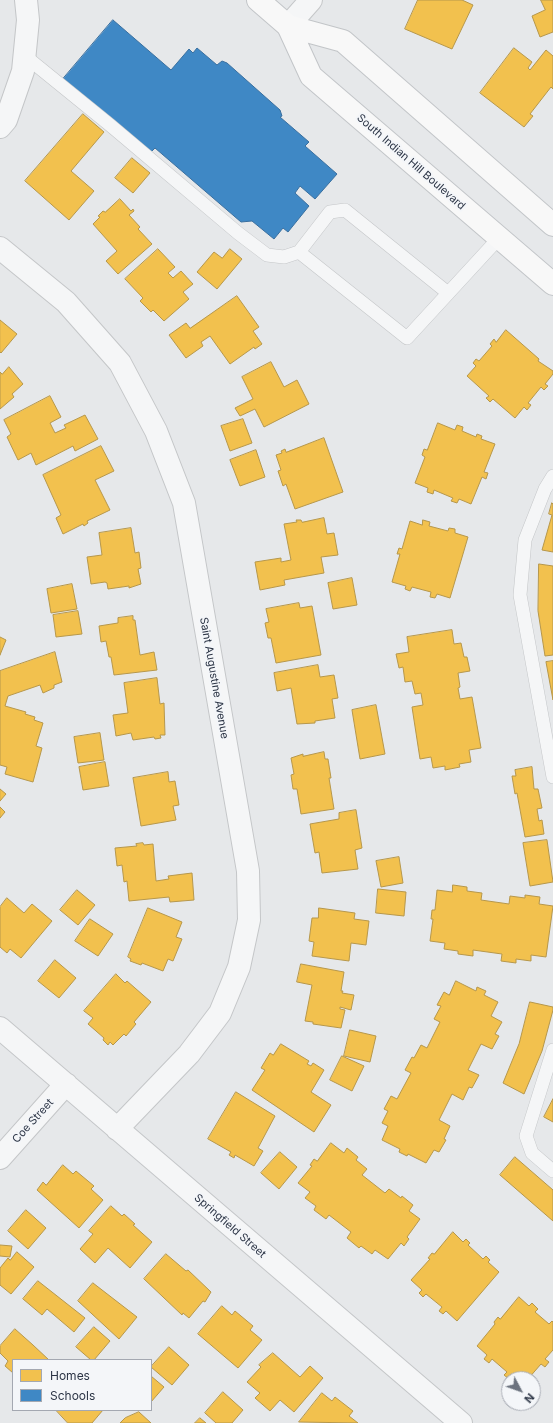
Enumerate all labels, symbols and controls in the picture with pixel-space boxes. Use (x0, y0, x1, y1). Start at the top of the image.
street label: South Indian Hill Boulevard (354, 111, 468, 213)
street label: Saint Augustine Avenue (197, 616, 231, 740)
street label: Coe Street (10, 1096, 56, 1146)
street label: Springfield Street (191, 1191, 269, 1261)
legend (12, 1359, 152, 1411)
text: Homes (50, 1368, 90, 1383)
north arrow (501, 1371, 541, 1411)
text: Schools (50, 1388, 95, 1403)
text: N (521, 1390, 537, 1406)

